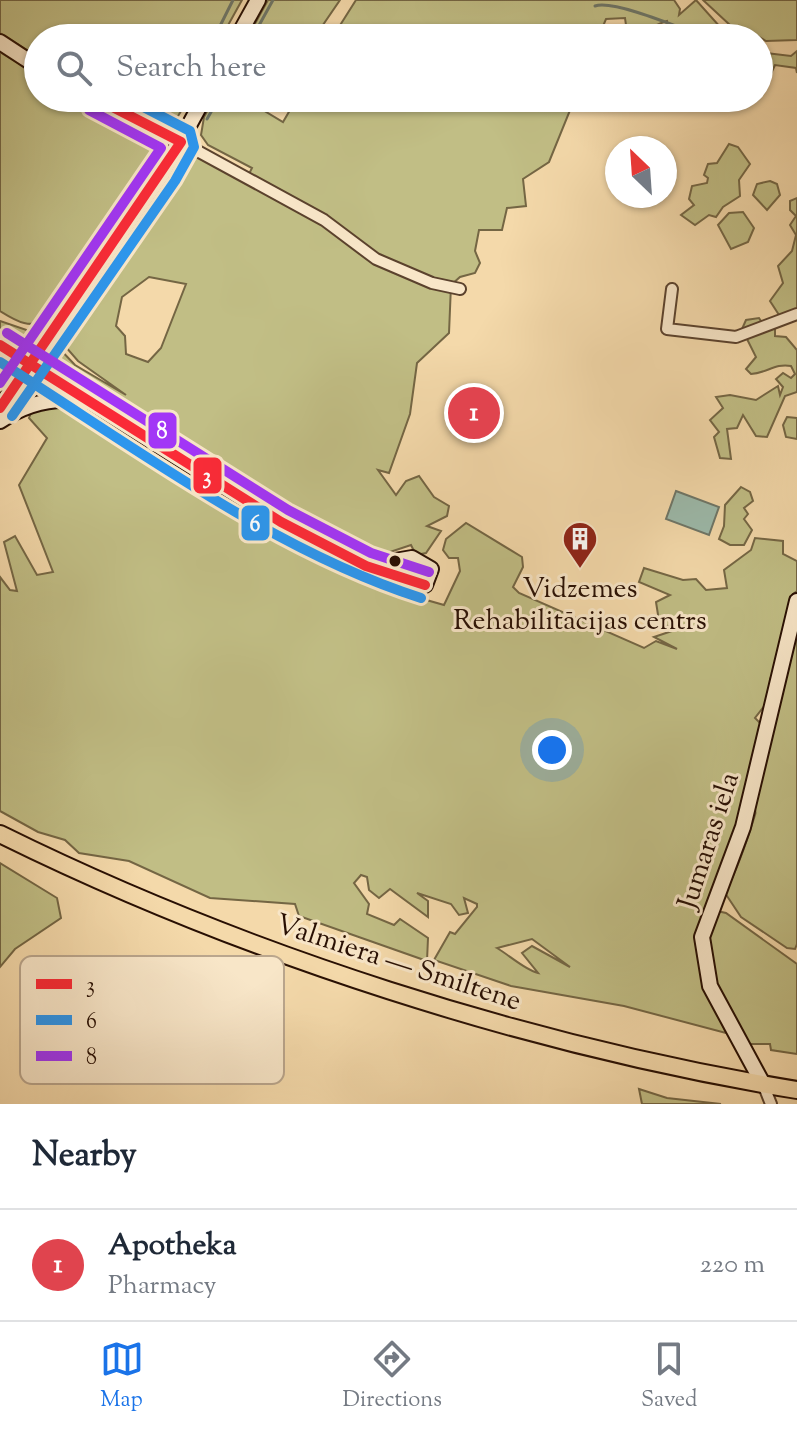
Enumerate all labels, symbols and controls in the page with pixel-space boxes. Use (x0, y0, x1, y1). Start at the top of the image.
search box (24, 24, 773, 112)
icon: search (52, 46, 96, 90)
text: Search here (116, 47, 266, 90)
north arrow (605, 136, 677, 208)
pin: 1 (448, 383, 500, 443)
line badge: 8 (147, 411, 178, 450)
text: 8 (156, 417, 168, 449)
line badge: 3 (192, 456, 223, 495)
text: 3 (203, 462, 212, 494)
line badge: 6 (240, 504, 271, 542)
text: 6 (250, 510, 261, 542)
building icon: Vidzemes Rehabilitācijas centrs (561, 520, 599, 570)
unlabelled marker (387, 553, 403, 569)
place label: Vidzemes Rehabilitācijas centrs (453, 570, 707, 642)
your location (532, 730, 572, 770)
street label: Jumaras iela (668, 767, 751, 916)
street label: Valmiera — Smiltene (270, 905, 526, 1022)
legend (20, 956, 284, 1084)
text: 3 (86, 971, 95, 1003)
text: 6 (86, 1007, 97, 1039)
text: 8 (86, 1043, 97, 1075)
text: Nearby (32, 1132, 137, 1181)
text: Apotheka (108, 1225, 237, 1268)
text: 1 (54, 1247, 62, 1284)
text: 220 m (700, 1247, 765, 1284)
text: Pharmacy (108, 1268, 216, 1305)
tab: Map (100, 1337, 144, 1417)
tab: Directions (343, 1337, 442, 1417)
tab: Saved (641, 1337, 697, 1417)

